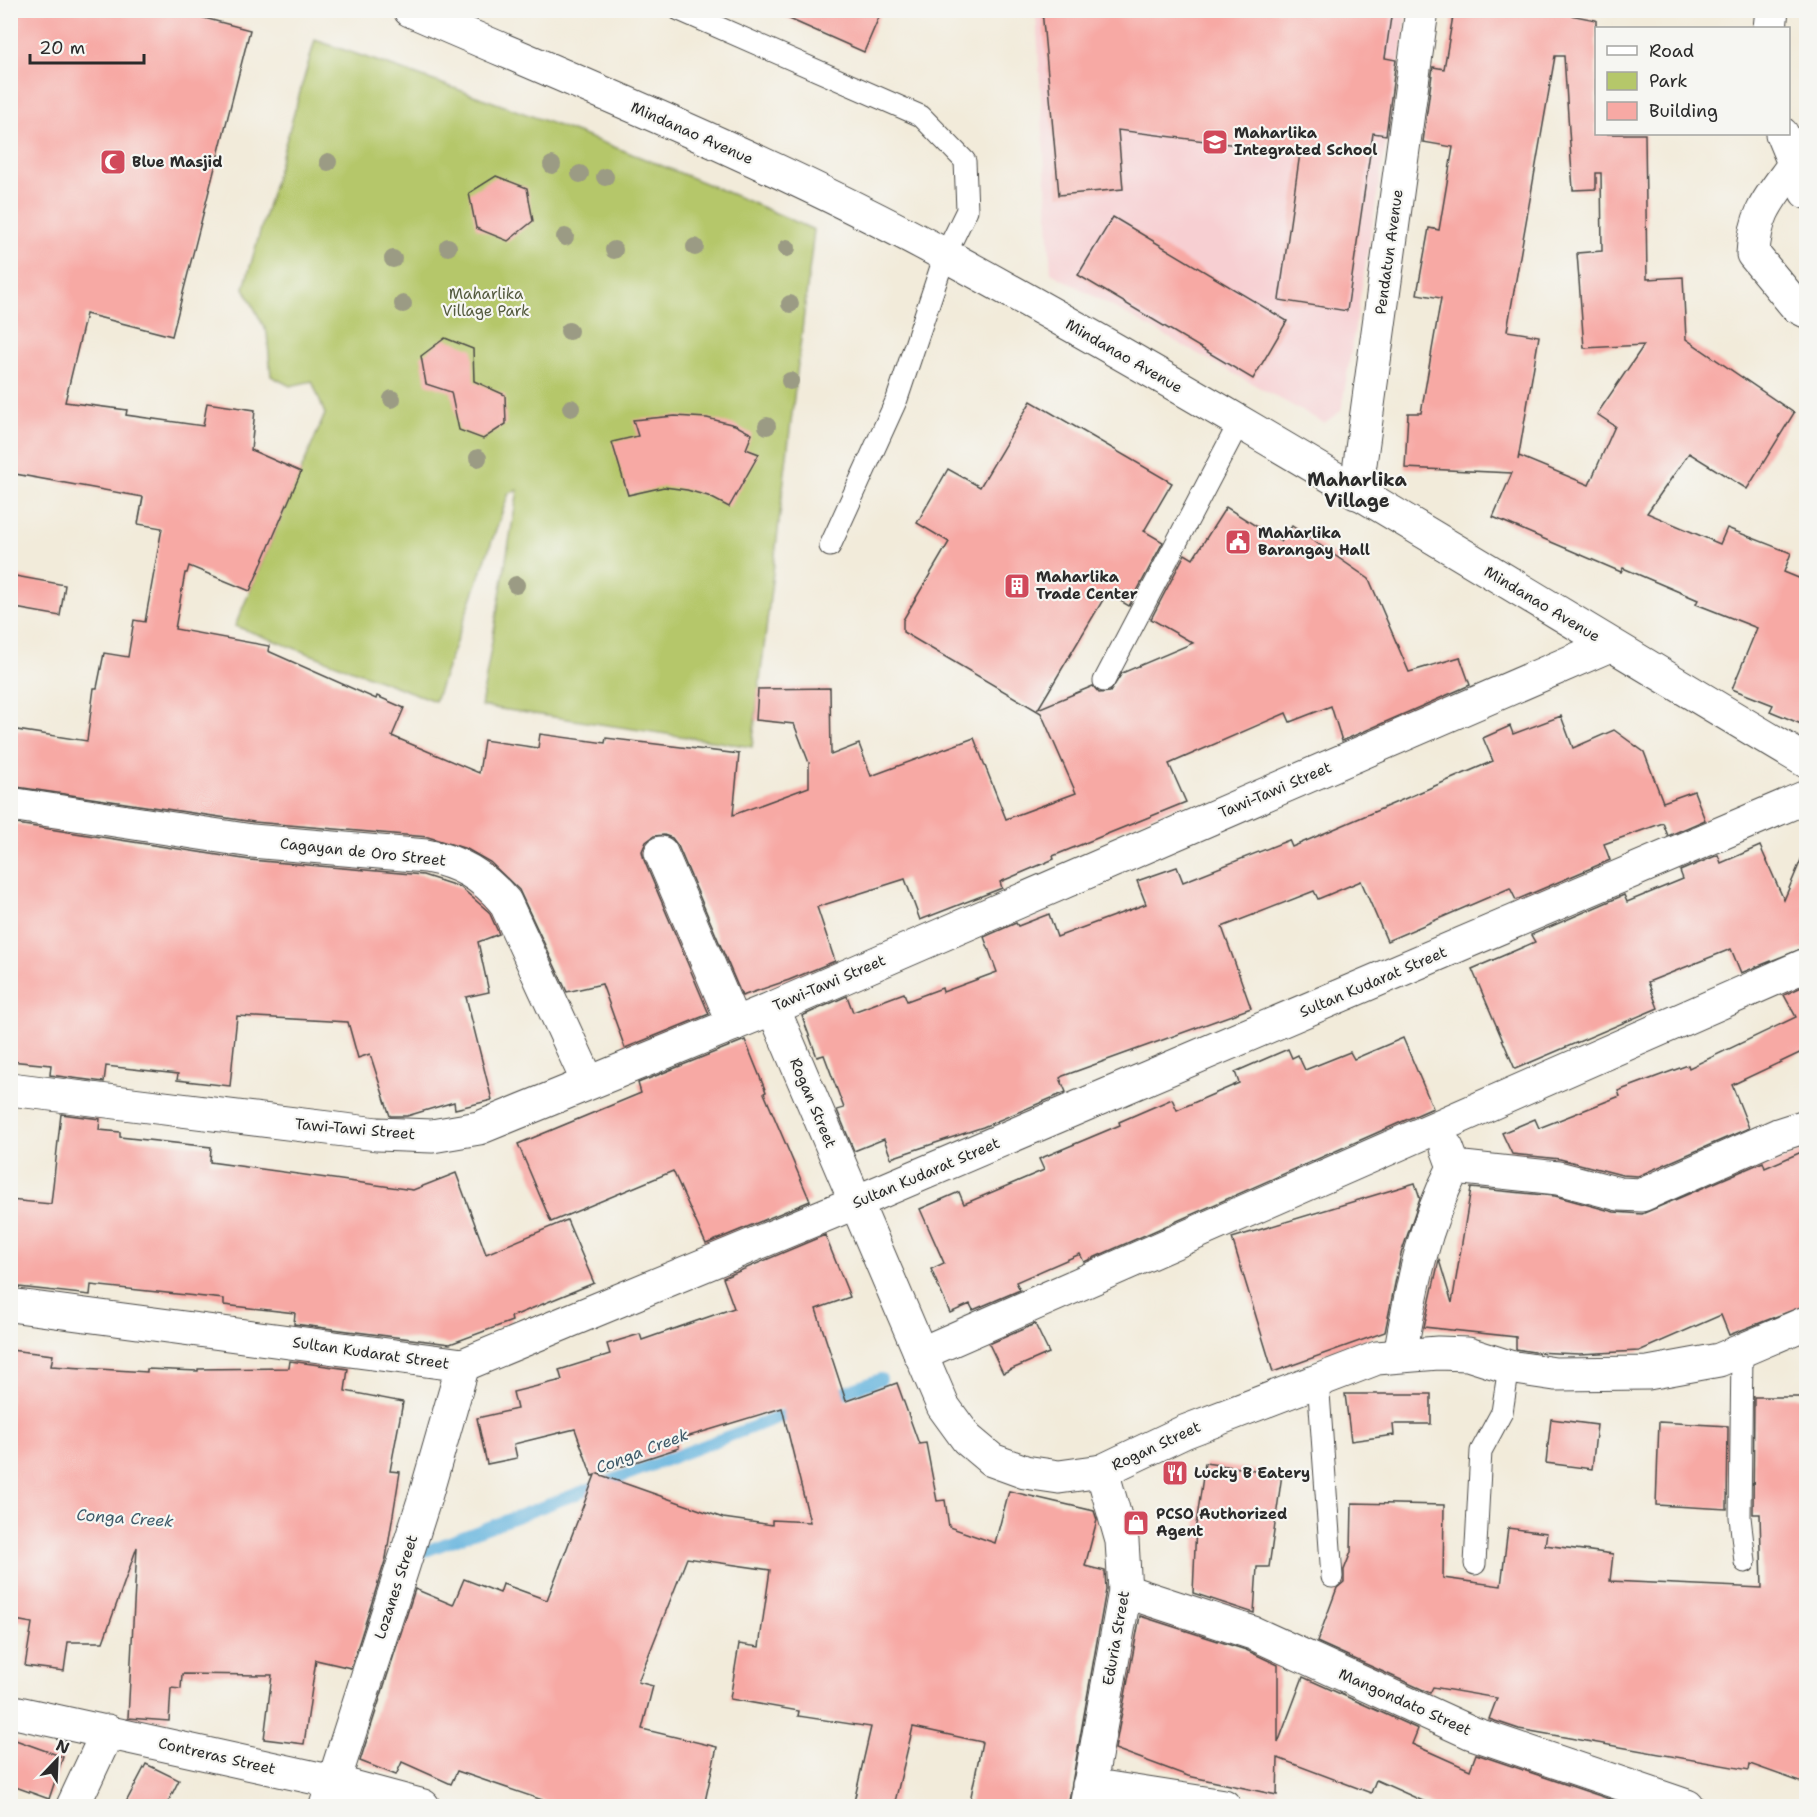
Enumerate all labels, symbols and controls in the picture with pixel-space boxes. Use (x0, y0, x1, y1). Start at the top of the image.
scale bar (30, 27, 144, 65)
legend (1595, 27, 1790, 135)
text: 20 m (39, 36, 85, 60)
text: Road (1649, 39, 1694, 63)
text: Park (1649, 69, 1688, 93)
street label: Mindanao Avenue (628, 97, 756, 169)
text: Building (1649, 99, 1718, 123)
place label: Maharlika Integrated School (1234, 123, 1378, 160)
school or university icon: Maharlika Integrated School (1200, 127, 1230, 157)
mosque icon: Blue Masjid (98, 147, 128, 177)
place label: Blue Masjid (132, 152, 223, 172)
street label: Pendatun Avenue (1370, 188, 1408, 316)
park label: Maharlika Village Park (442, 284, 530, 321)
street label: Mindanao Avenue (1062, 314, 1186, 398)
district label: Maharlika Village (1307, 468, 1408, 513)
place label: Maharlika Barangay Hall (1258, 523, 1370, 560)
public building icon: Maharlika Barangay Hall (1223, 527, 1253, 557)
street label: Mindanao Avenue (1480, 561, 1604, 647)
place label: Maharlika Trade Center (1036, 567, 1138, 604)
building icon: Maharlika Trade Center (1002, 571, 1032, 601)
street label: Tawi-Tawi Street (1216, 757, 1334, 823)
street label: Cagayan de Oro Street (279, 833, 447, 871)
street label: Sultan Kudarat Street (1296, 942, 1450, 1022)
street label: Tawi-Tawi Street (770, 950, 888, 1016)
street label: Rogan Street (785, 1055, 841, 1151)
street label: Tawi-Tawi Street (294, 1114, 416, 1144)
street label: Sultan Kudarat Street (849, 1133, 1003, 1213)
street label: Sultan Kudarat Street (291, 1332, 451, 1374)
street label: Rogan Street (1108, 1417, 1204, 1475)
water label: Conga Creek (593, 1424, 691, 1478)
restaurant icon: Lucky B Eatery (1160, 1458, 1190, 1488)
place label: Lucky B Eatery (1194, 1463, 1310, 1483)
water label: Conga Creek (76, 1504, 174, 1532)
place label: PCSO Authorized Agent (1156, 1504, 1287, 1541)
shop icon: PCSO Authorized Agent (1121, 1508, 1151, 1538)
street label: Lozanes Street (370, 1532, 422, 1642)
street label: Eduria Street (1098, 1589, 1134, 1687)
street label: Mangondato Street (1336, 1664, 1474, 1740)
north arrow (27, 1730, 87, 1790)
street label: Contreras Street (156, 1733, 278, 1779)
text: N (53, 1735, 73, 1759)

